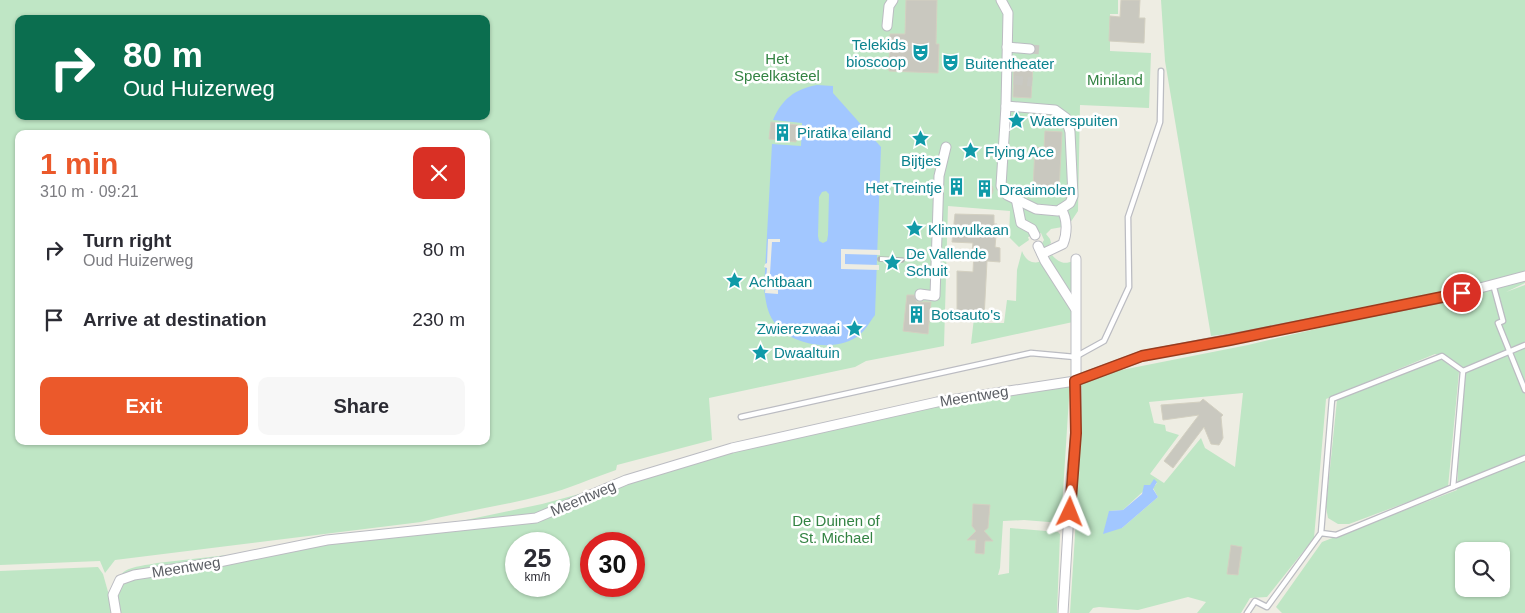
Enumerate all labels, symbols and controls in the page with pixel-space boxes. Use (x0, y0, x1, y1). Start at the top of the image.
icon: right (40, 35, 105, 100)
text: 80 m (123, 35, 203, 74)
place label: Telekids bioscoop (846, 36, 906, 70)
theatre icon: Telekids bioscoop (910, 43, 930, 63)
park label: Het Speelkasteel (734, 50, 820, 84)
theatre icon: Buitentheater (941, 53, 961, 73)
place label: Buitentheater (965, 55, 1054, 72)
park label: Miniland (1087, 71, 1143, 88)
text: Oud Huizerweg (123, 76, 275, 101)
place icon: Waterspuiten (1006, 110, 1026, 130)
place label: Waterspuiten (1030, 112, 1118, 129)
building icon: Piratika eiland (773, 122, 793, 142)
place label: Piratika eiland (797, 124, 891, 141)
place icon: Bijtjes (911, 129, 931, 149)
place icon: Flying Ace (961, 141, 981, 161)
place label: Flying Ace (985, 143, 1054, 160)
text: 1 min (40, 147, 118, 180)
button: close (413, 147, 465, 199)
place label: Bijtjes (901, 152, 941, 169)
building icon: Het Treintje (946, 177, 966, 197)
place label: Het Treintje (865, 179, 942, 196)
building icon: Draaimolen (975, 179, 995, 199)
place label: Draaimolen (999, 181, 1076, 198)
text: 310 m · 09:21 (40, 183, 139, 200)
place icon: Klimvulkaan (904, 219, 924, 239)
place label: Klimvulkaan (928, 221, 1009, 238)
text: Turn right (83, 230, 171, 251)
icon: right (40, 236, 68, 264)
text: 80 m (423, 239, 465, 260)
place label: De Vallende Schuit (906, 245, 987, 279)
text: Oud Huizerweg (83, 252, 193, 269)
place icon: De Vallende Schuit (882, 252, 902, 272)
place icon: Achtbaan (725, 271, 745, 291)
pin (1441, 272, 1483, 314)
place label: Achtbaan (749, 273, 812, 290)
icon: arrive (1448, 279, 1476, 307)
building icon: Botsauto's (907, 304, 927, 324)
icon: arrive (40, 306, 68, 334)
place label: Botsauto's (931, 306, 1001, 323)
text: Arrive at destination (83, 309, 267, 330)
text: 230 m (412, 309, 465, 330)
place icon: Zwierezwaai (844, 318, 864, 338)
place label: Zwierezwaai (757, 320, 840, 337)
place icon: Dwaaltuin (750, 342, 770, 362)
place label: Dwaaltuin (774, 344, 840, 361)
button: Exit (40, 377, 248, 435)
button: Share (258, 377, 465, 435)
street label: Meentweg (938, 382, 1010, 410)
street label: Meentweg (548, 477, 618, 519)
position arrow (1043, 485, 1095, 537)
park label: De Duinen of St. Michael (792, 512, 881, 546)
speed limit sign: 30 (580, 532, 645, 597)
map controls (1455, 542, 1510, 597)
button: search (1455, 542, 1510, 597)
text: 25 (524, 544, 551, 572)
street label: Meentweg (150, 553, 222, 581)
text: km/h (524, 570, 551, 584)

